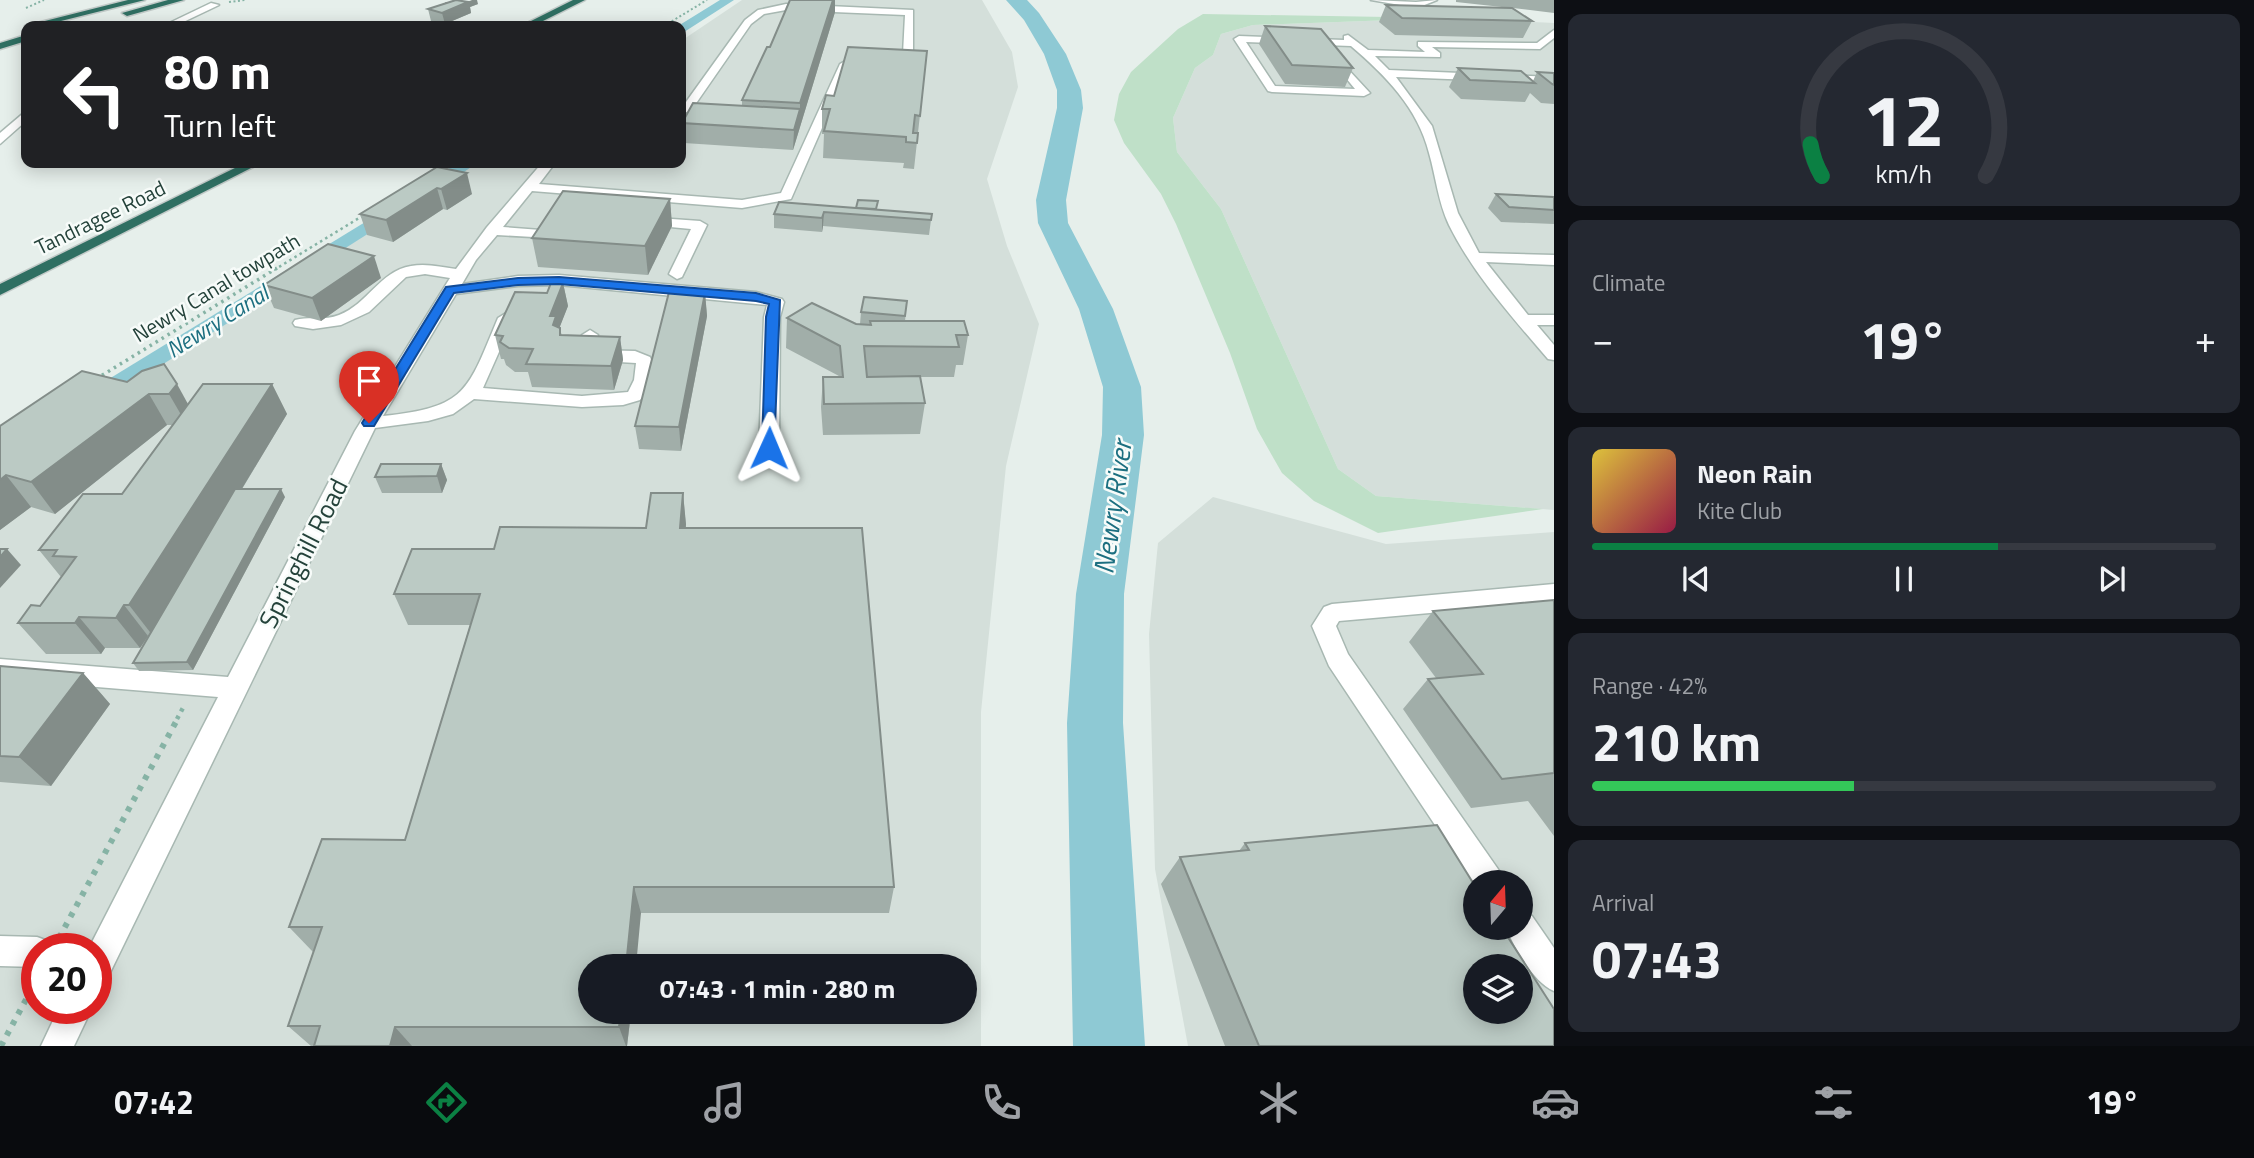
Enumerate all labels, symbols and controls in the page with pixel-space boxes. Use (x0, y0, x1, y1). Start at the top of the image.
text: 80 m (164, 33, 271, 108)
icon: left (49, 49, 140, 140)
text: 12 (1863, 65, 1945, 175)
text: Turn left (164, 101, 276, 149)
text: km/h (1876, 155, 1932, 193)
street label: Tandragee Road (29, 172, 171, 262)
street label: Newry Canal towpath (128, 227, 304, 347)
text: Climate (1592, 265, 1665, 300)
water label: Newry Canal (161, 279, 273, 363)
text: 19° (1860, 300, 1948, 379)
text: − (1592, 310, 1613, 368)
text: + (2195, 310, 2216, 368)
pin (339, 351, 399, 423)
icon: arrive (350, 362, 388, 400)
position arrow (732, 411, 806, 485)
water label: Newry River (1081, 434, 1143, 576)
text: Neon Rain (1697, 454, 1812, 493)
street label: Springhill Road (249, 471, 357, 635)
text: Kite Club (1697, 493, 1782, 528)
icon: previous (1677, 560, 1715, 598)
icon: pause (1885, 560, 1923, 598)
icon: next (2093, 560, 2131, 598)
text: Range · 42% (1592, 668, 1707, 703)
text: 210 km (1592, 702, 1761, 781)
north arrow (1463, 870, 1533, 940)
map controls (1463, 870, 1533, 1024)
text: Arrival (1592, 885, 1654, 920)
text: 07:43 (1592, 919, 1722, 998)
speed limit sign: 20 (21, 933, 112, 1024)
button: layers (1463, 954, 1533, 1024)
text: 07:43 · 1 min · 280 m (660, 969, 895, 1008)
text: 07:42 (114, 1078, 194, 1126)
icon: directions (422, 1078, 471, 1127)
icon: music (700, 1078, 749, 1127)
icon: phone (977, 1078, 1026, 1127)
icon: climate (1254, 1078, 1303, 1127)
icon: car (1531, 1078, 1580, 1127)
icon: filters (1809, 1078, 1858, 1127)
text: 19° (2086, 1078, 2140, 1126)

